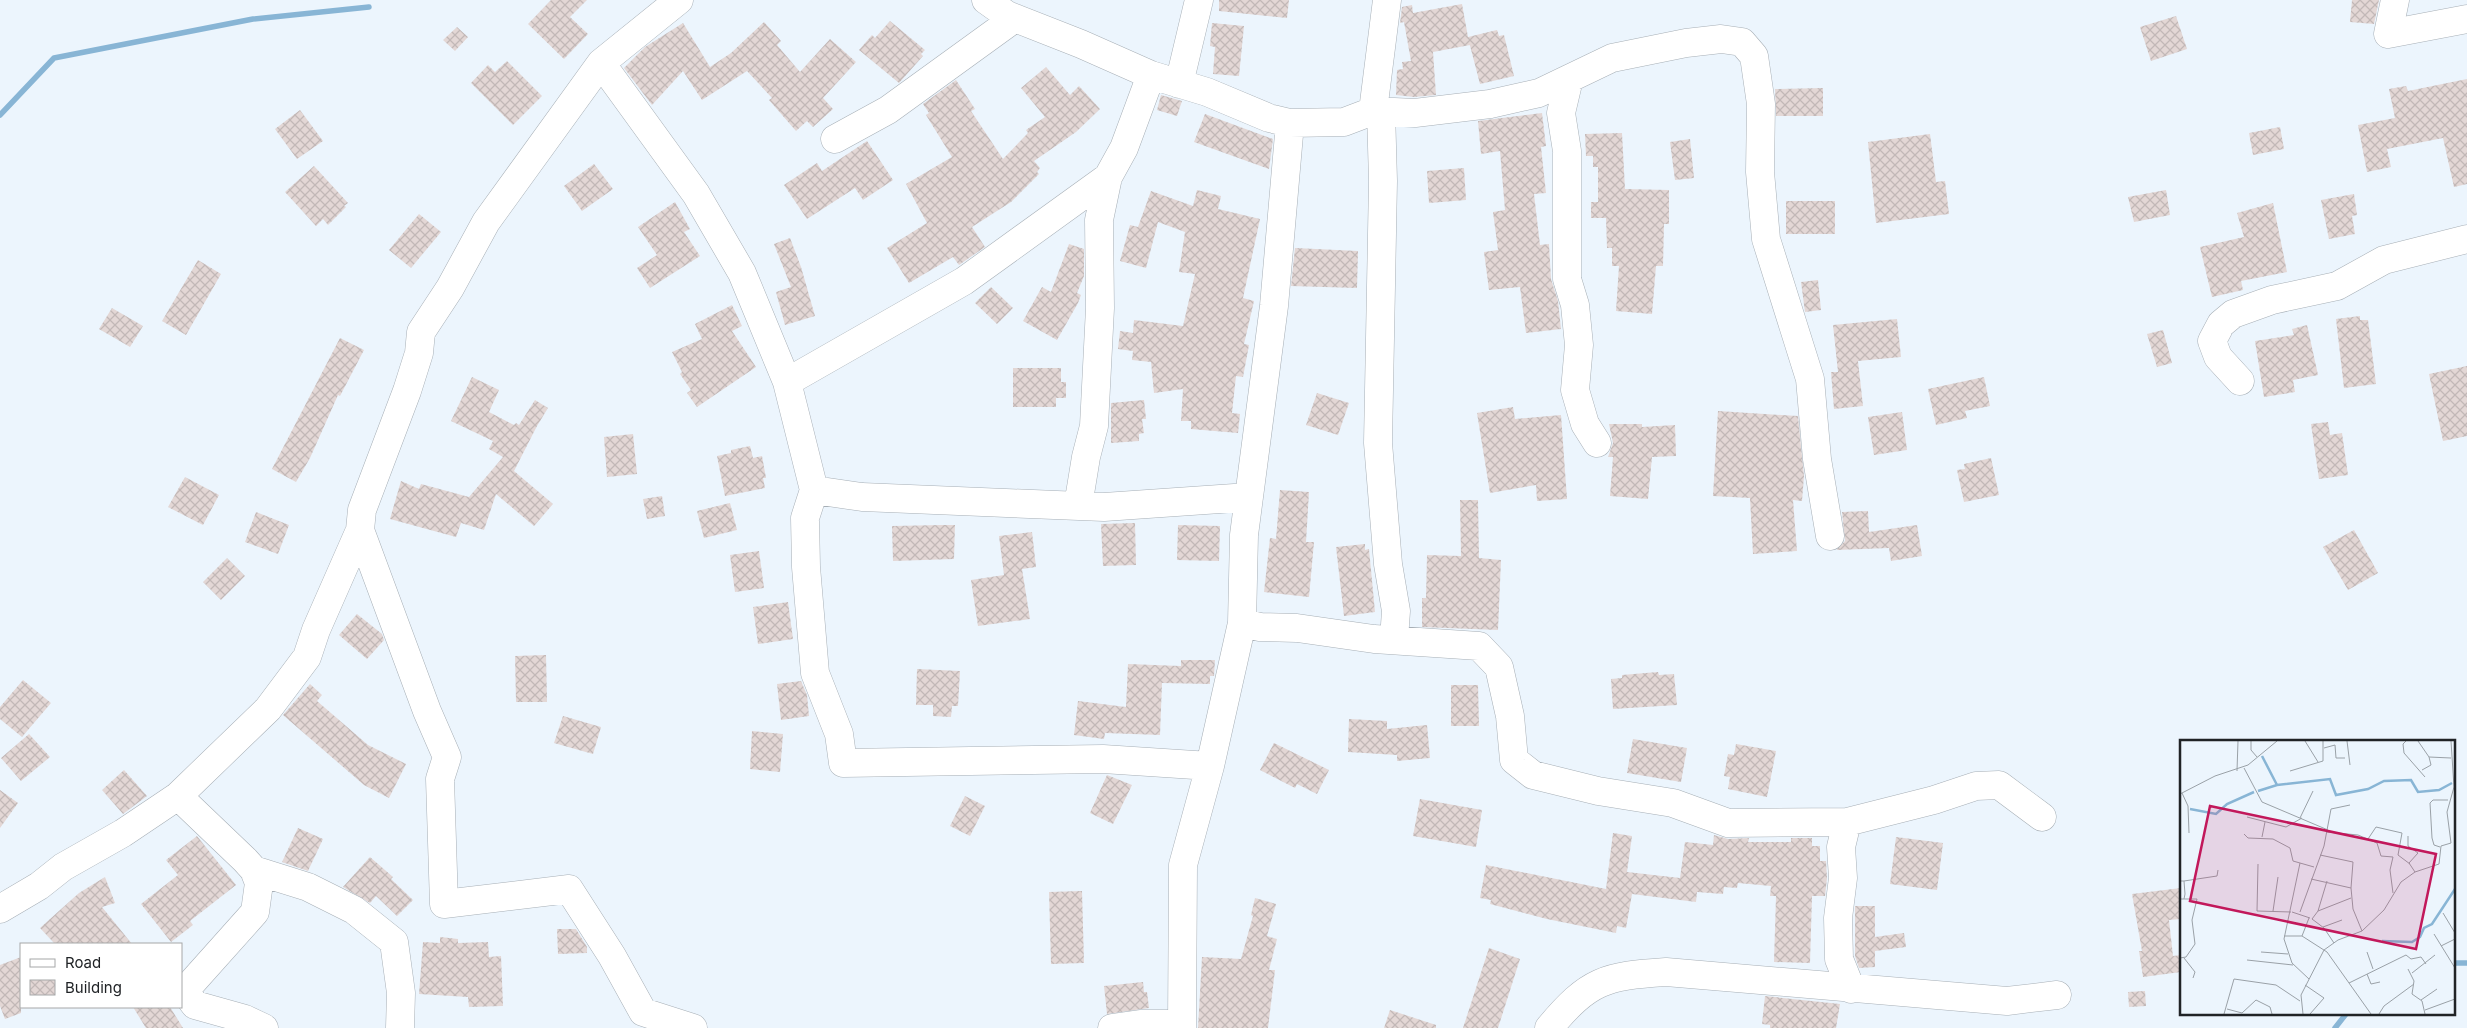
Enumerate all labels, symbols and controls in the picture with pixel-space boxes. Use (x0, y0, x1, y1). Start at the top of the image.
inset map (2180, 740, 2454, 1016)
legend (20, 943, 182, 1008)
text: Road (65, 953, 101, 972)
text: Building (65, 978, 122, 997)

